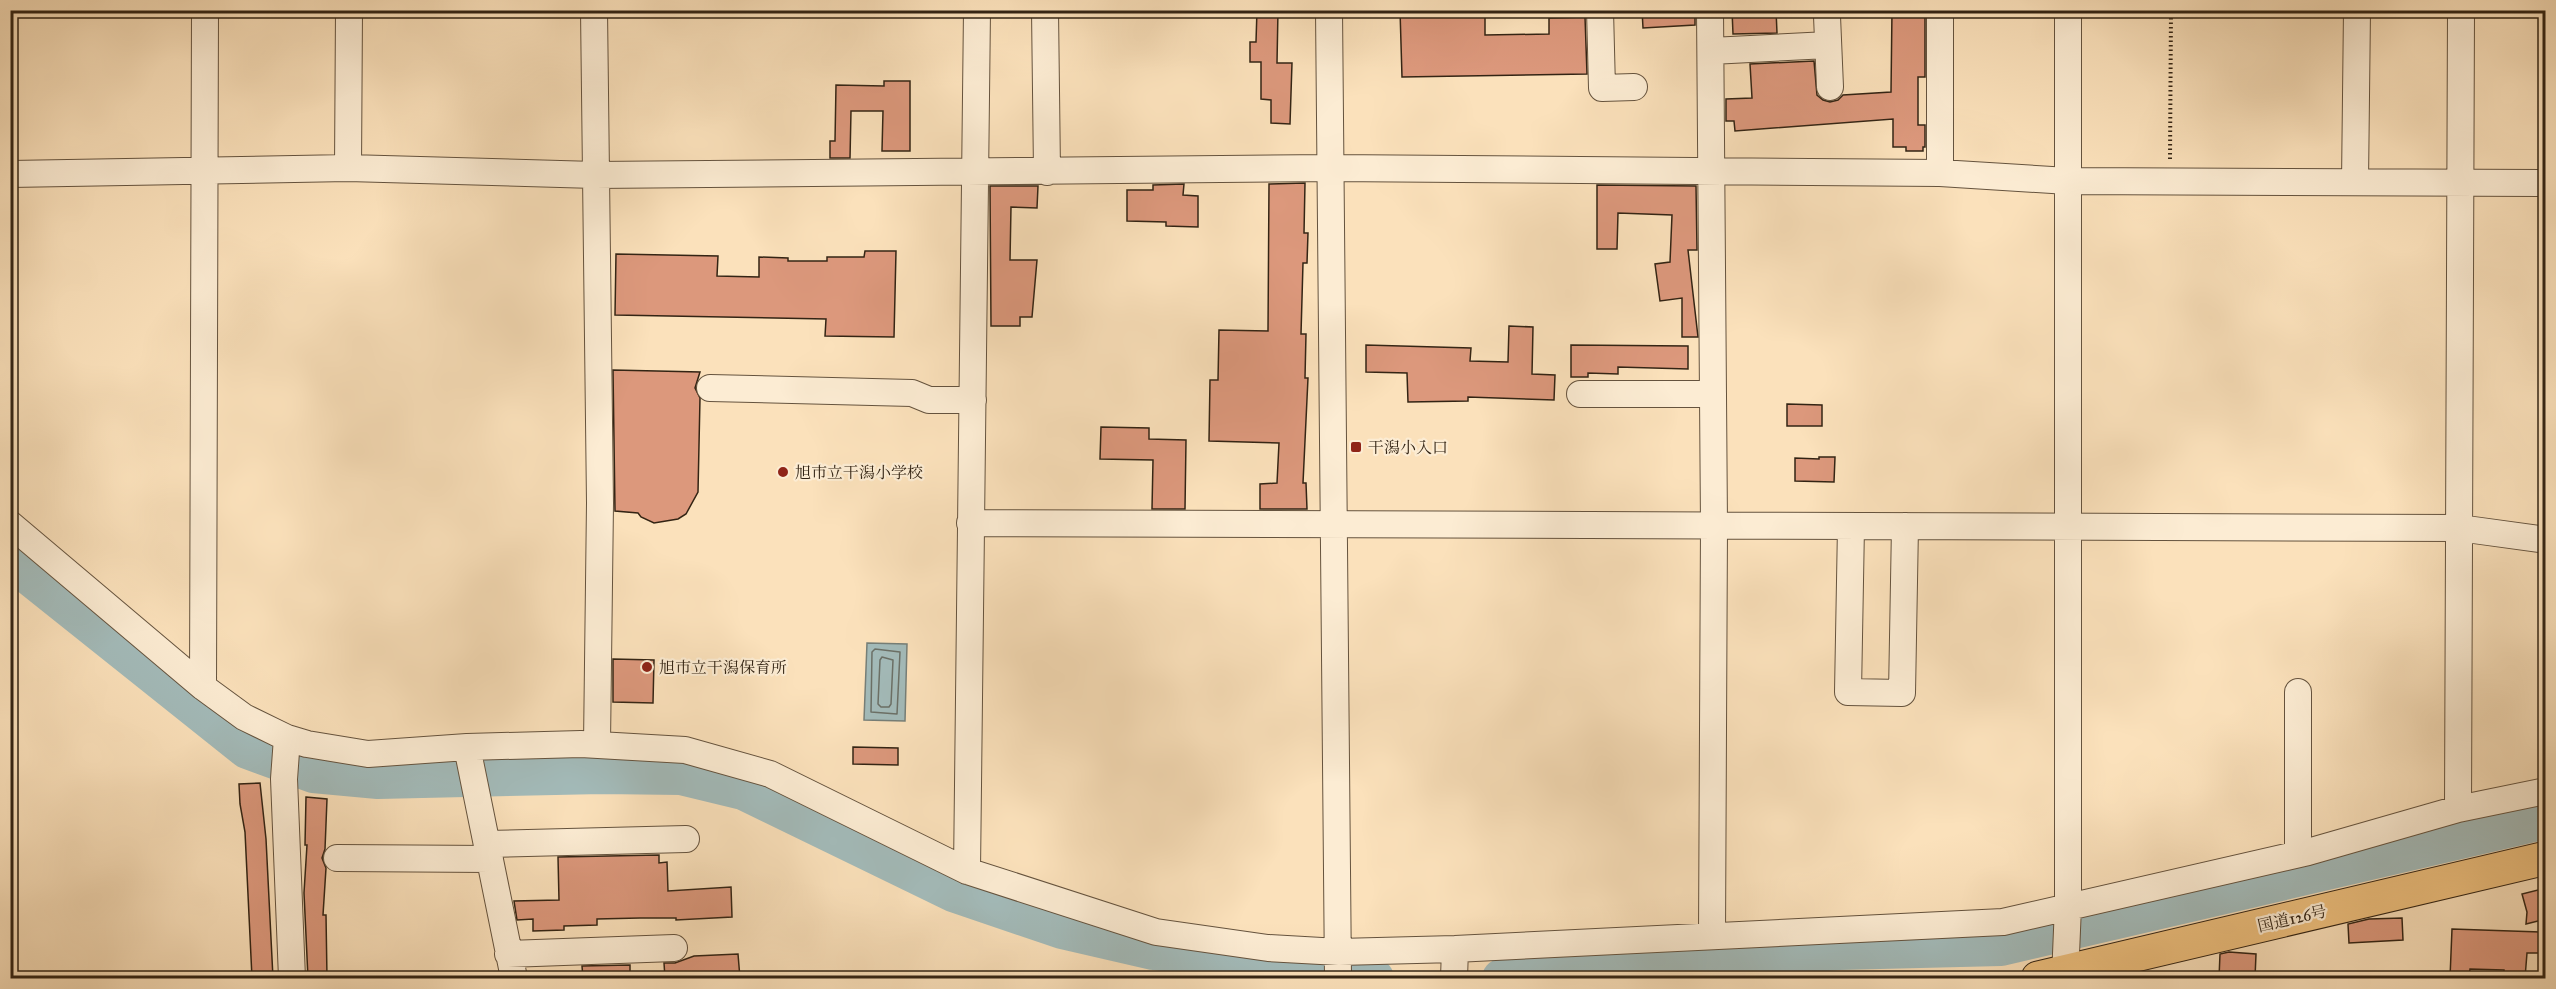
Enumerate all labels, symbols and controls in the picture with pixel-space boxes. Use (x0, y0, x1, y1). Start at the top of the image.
place label: 干潟小入口 (1368, 438, 1448, 457)
marker: 干潟小入口 (1349, 440, 1363, 454)
place label: 旭市立干潟小学校 (795, 463, 923, 482)
marker: 旭市立干潟小学校 (776, 465, 790, 479)
place label: 旭市立干潟保育所 (659, 658, 787, 677)
marker: 旭市立干潟保育所 (640, 660, 654, 674)
street label: 国道126号 (2256, 901, 2329, 936)

